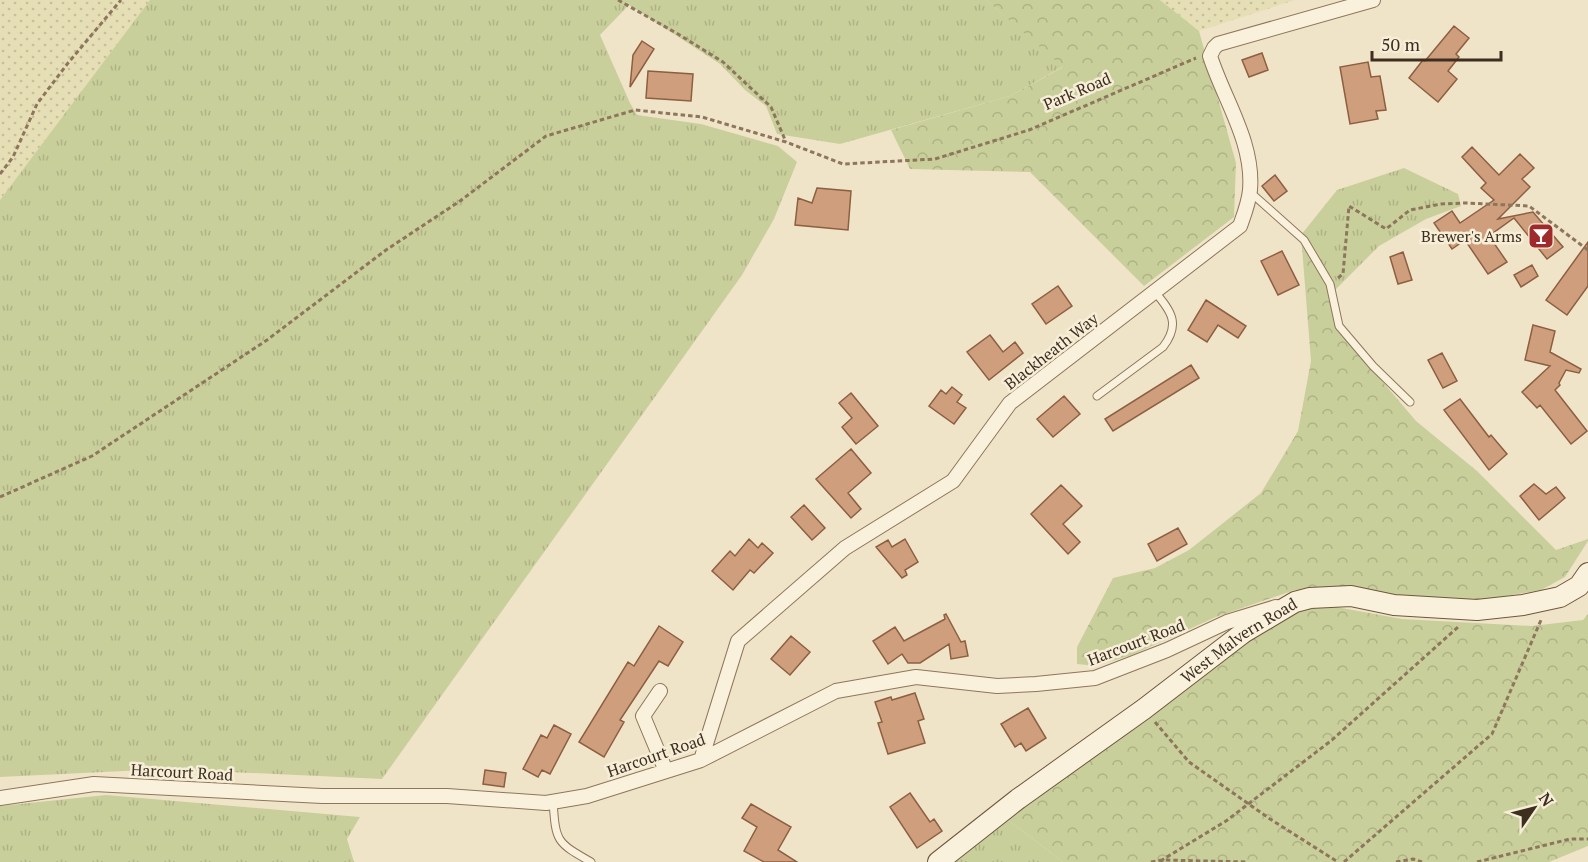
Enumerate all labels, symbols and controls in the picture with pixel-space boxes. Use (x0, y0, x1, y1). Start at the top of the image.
scale bar (1372, 24, 1501, 62)
text: 50 m (1381, 32, 1421, 56)
street label: Park Road (1040, 67, 1114, 115)
bar icon: Brewer's Arms (1526, 221, 1556, 251)
place label: Brewer's Arms (1421, 225, 1522, 247)
street label: Blackheath Way (1000, 307, 1103, 395)
street label: West Malvern Road (1176, 592, 1301, 688)
street label: Harcourt Road (1084, 613, 1188, 671)
street label: Harcourt Road (604, 728, 708, 782)
street label: Harcourt Road (130, 758, 234, 786)
north arrow (1504, 778, 1564, 838)
text: N (1534, 788, 1559, 811)

